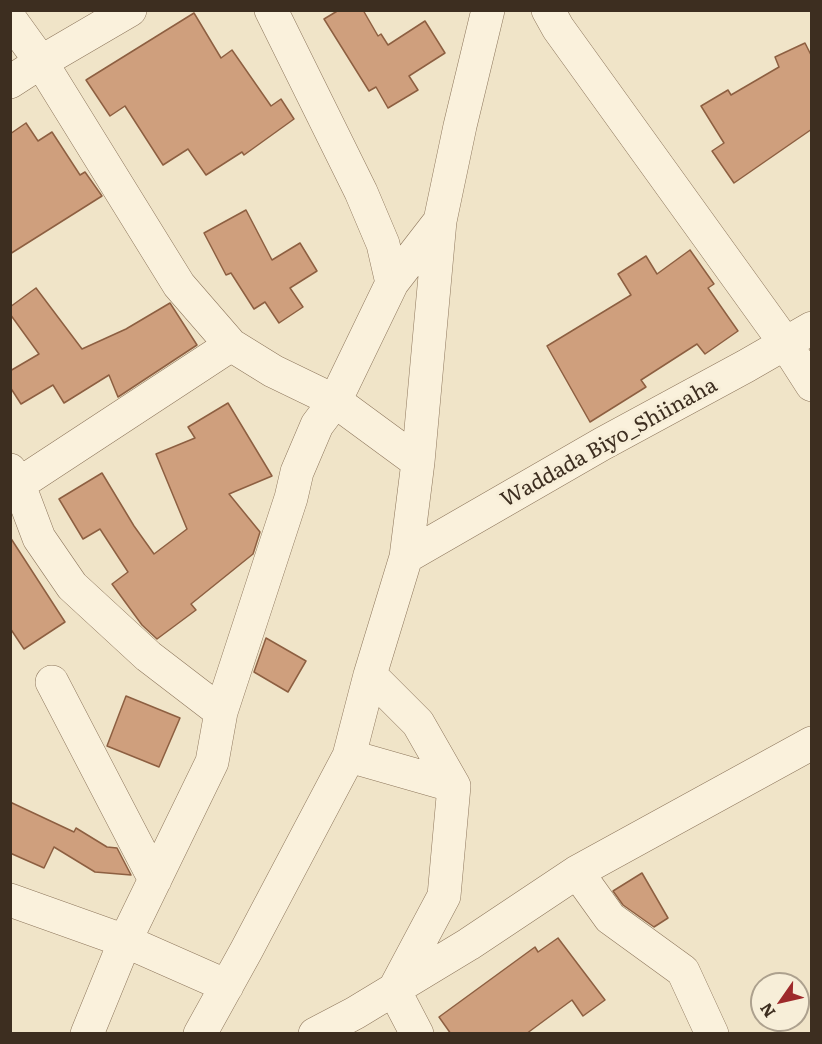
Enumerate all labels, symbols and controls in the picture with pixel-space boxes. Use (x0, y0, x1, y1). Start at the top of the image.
street label: Waddada Biyo_Shiinaha (496, 373, 722, 513)
north arrow (750, 972, 810, 1032)
text: N (753, 999, 780, 1023)

